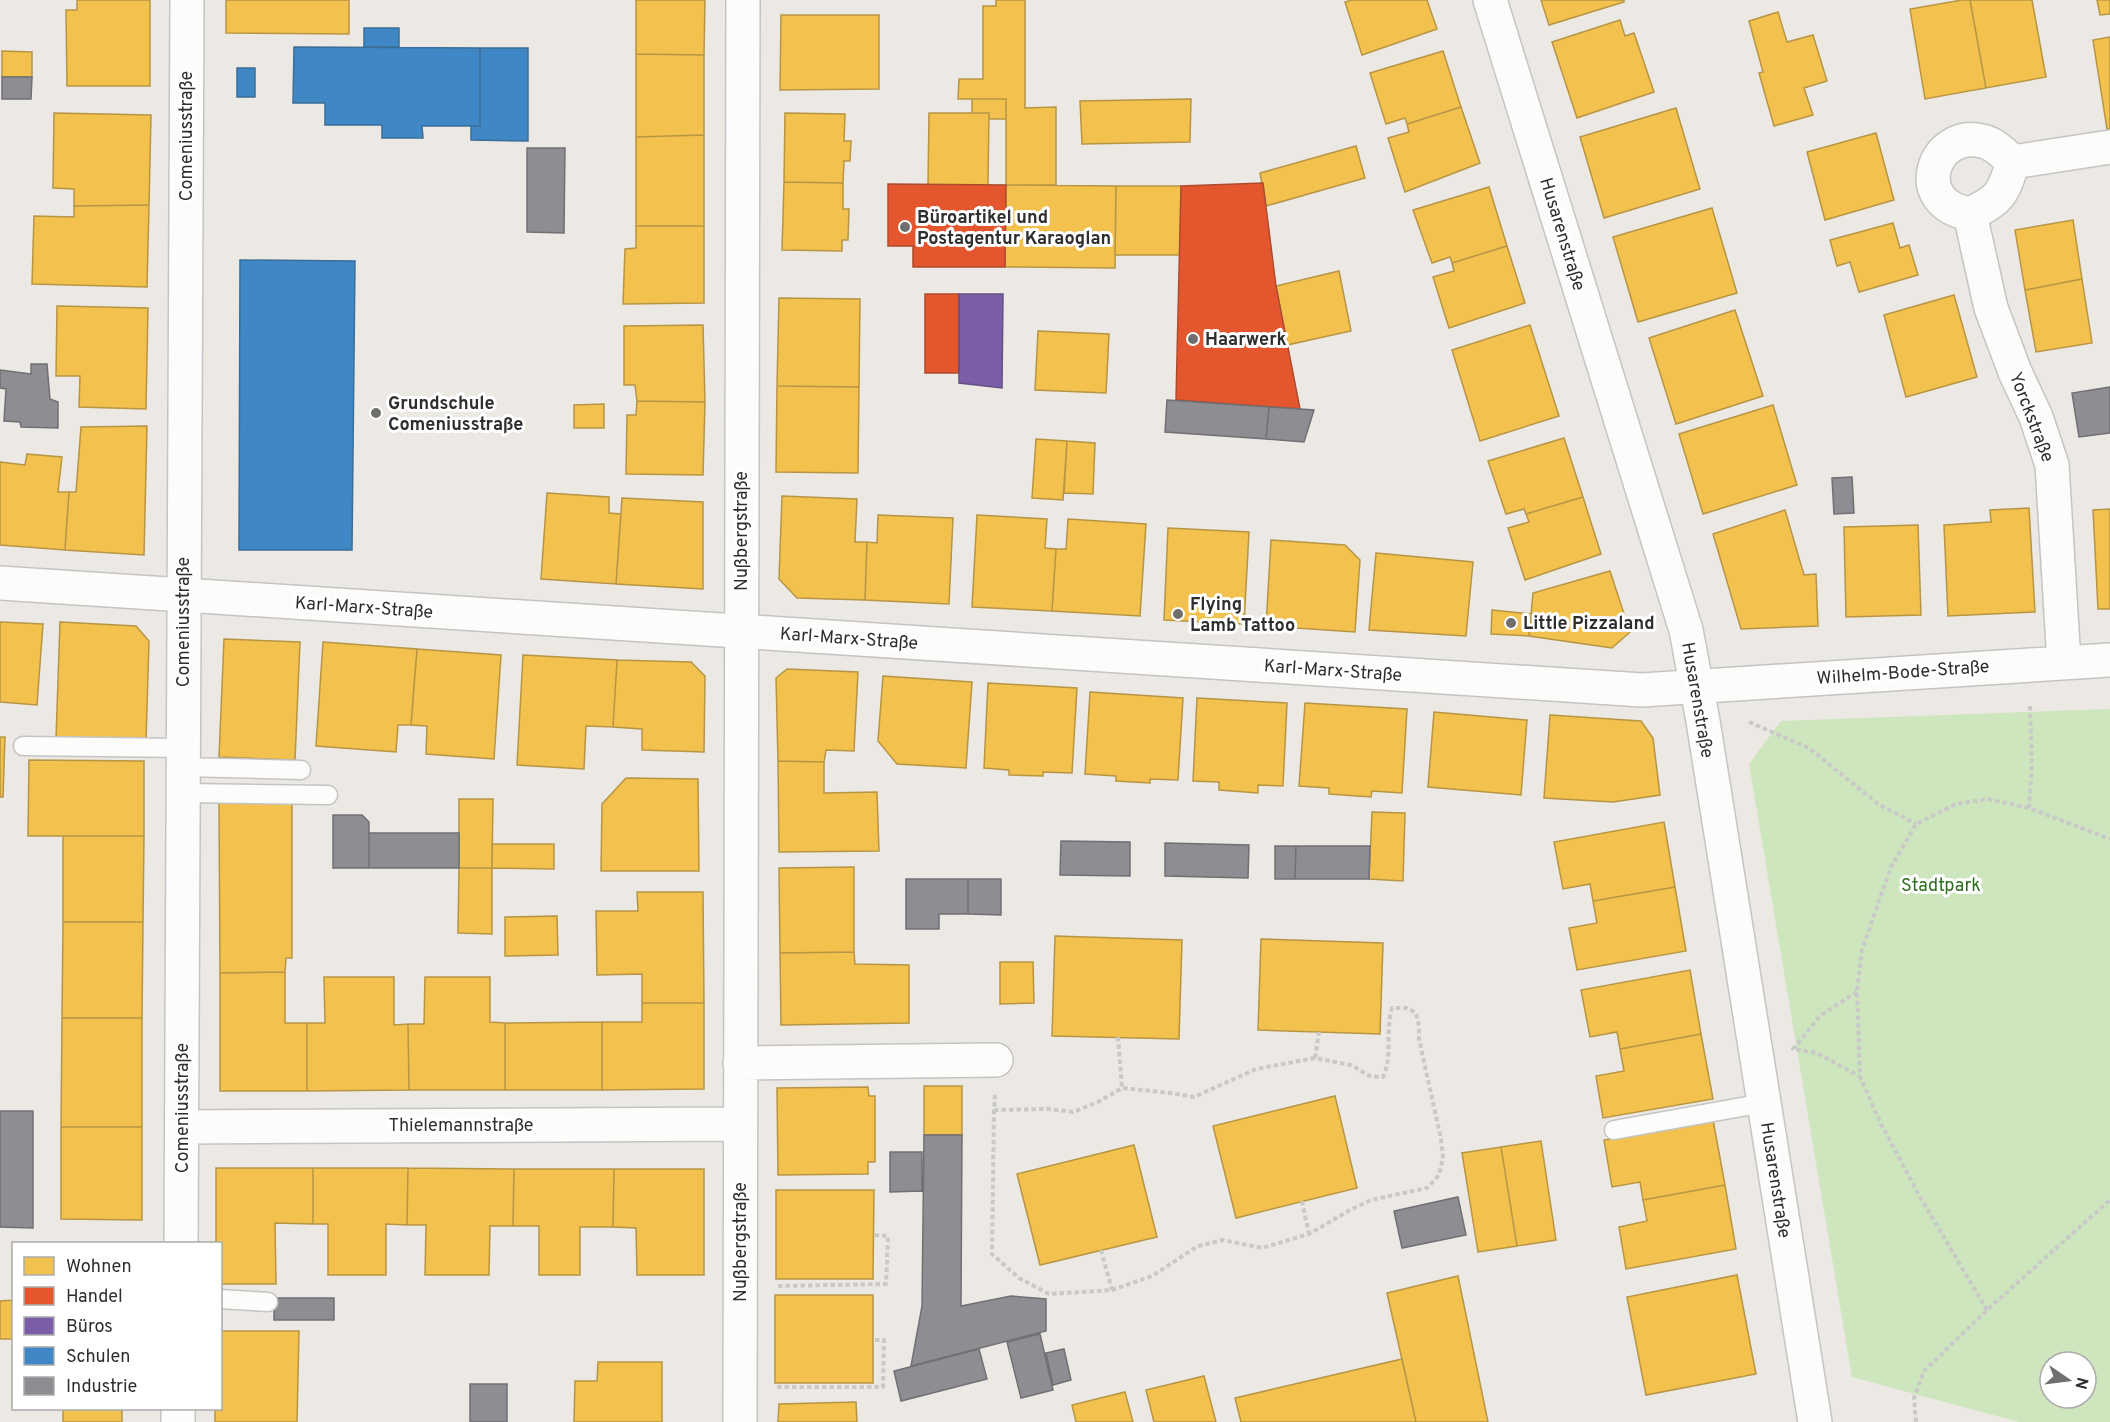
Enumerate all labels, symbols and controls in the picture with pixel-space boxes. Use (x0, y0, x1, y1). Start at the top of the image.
street label: Comeniusstraße (176, 71, 199, 201)
street label: Husarenstraße (1533, 175, 1590, 294)
place label: Büroartikel und Postagentur Karaoglan (917, 207, 1111, 251)
marker: Büroartikel und Postagentur Karaoglan (898, 220, 912, 234)
place label: Haarwerk (1205, 329, 1287, 352)
marker: Haarwerk (1186, 332, 1200, 346)
street label: Yorckstraße (2003, 369, 2058, 466)
place label: Grundschule Comeniusstraße (388, 393, 523, 437)
marker: Grundschule Comeniusstraße (369, 406, 383, 420)
street label: Nußbergstraße (731, 471, 754, 591)
street label: Comeniusstraße (173, 557, 196, 687)
street label: Karl-Marx-Straße (294, 592, 434, 625)
place label: Flying Lamb Tattoo (1190, 594, 1295, 638)
marker: Flying Lamb Tattoo (1171, 607, 1185, 621)
place label: Little Pizzaland (1523, 613, 1655, 636)
marker: Little Pizzaland (1504, 616, 1518, 630)
street label: Karl-Marx-Straße (779, 623, 919, 656)
street label: Husarenstraße (1675, 640, 1718, 760)
street label: Karl-Marx-Straße (1263, 655, 1403, 688)
street label: Wilhelm-Bode-Straße (1816, 656, 1990, 691)
park label: Stadtpark (1901, 875, 1981, 898)
street label: Comeniusstraße (172, 1043, 195, 1173)
street label: Thielemannstraße (388, 1115, 534, 1138)
street label: Husarenstraße (1754, 1120, 1795, 1240)
street label: Nußbergstraße (730, 1182, 753, 1302)
legend (12, 1242, 222, 1410)
text: Wohnen (66, 1256, 132, 1279)
text: Handel (66, 1286, 123, 1309)
text: Büros (66, 1316, 113, 1339)
text: Schulen (66, 1346, 130, 1369)
north arrow (2038, 1350, 2098, 1410)
text: N (2070, 1375, 2092, 1391)
text: Industrie (66, 1376, 137, 1399)

